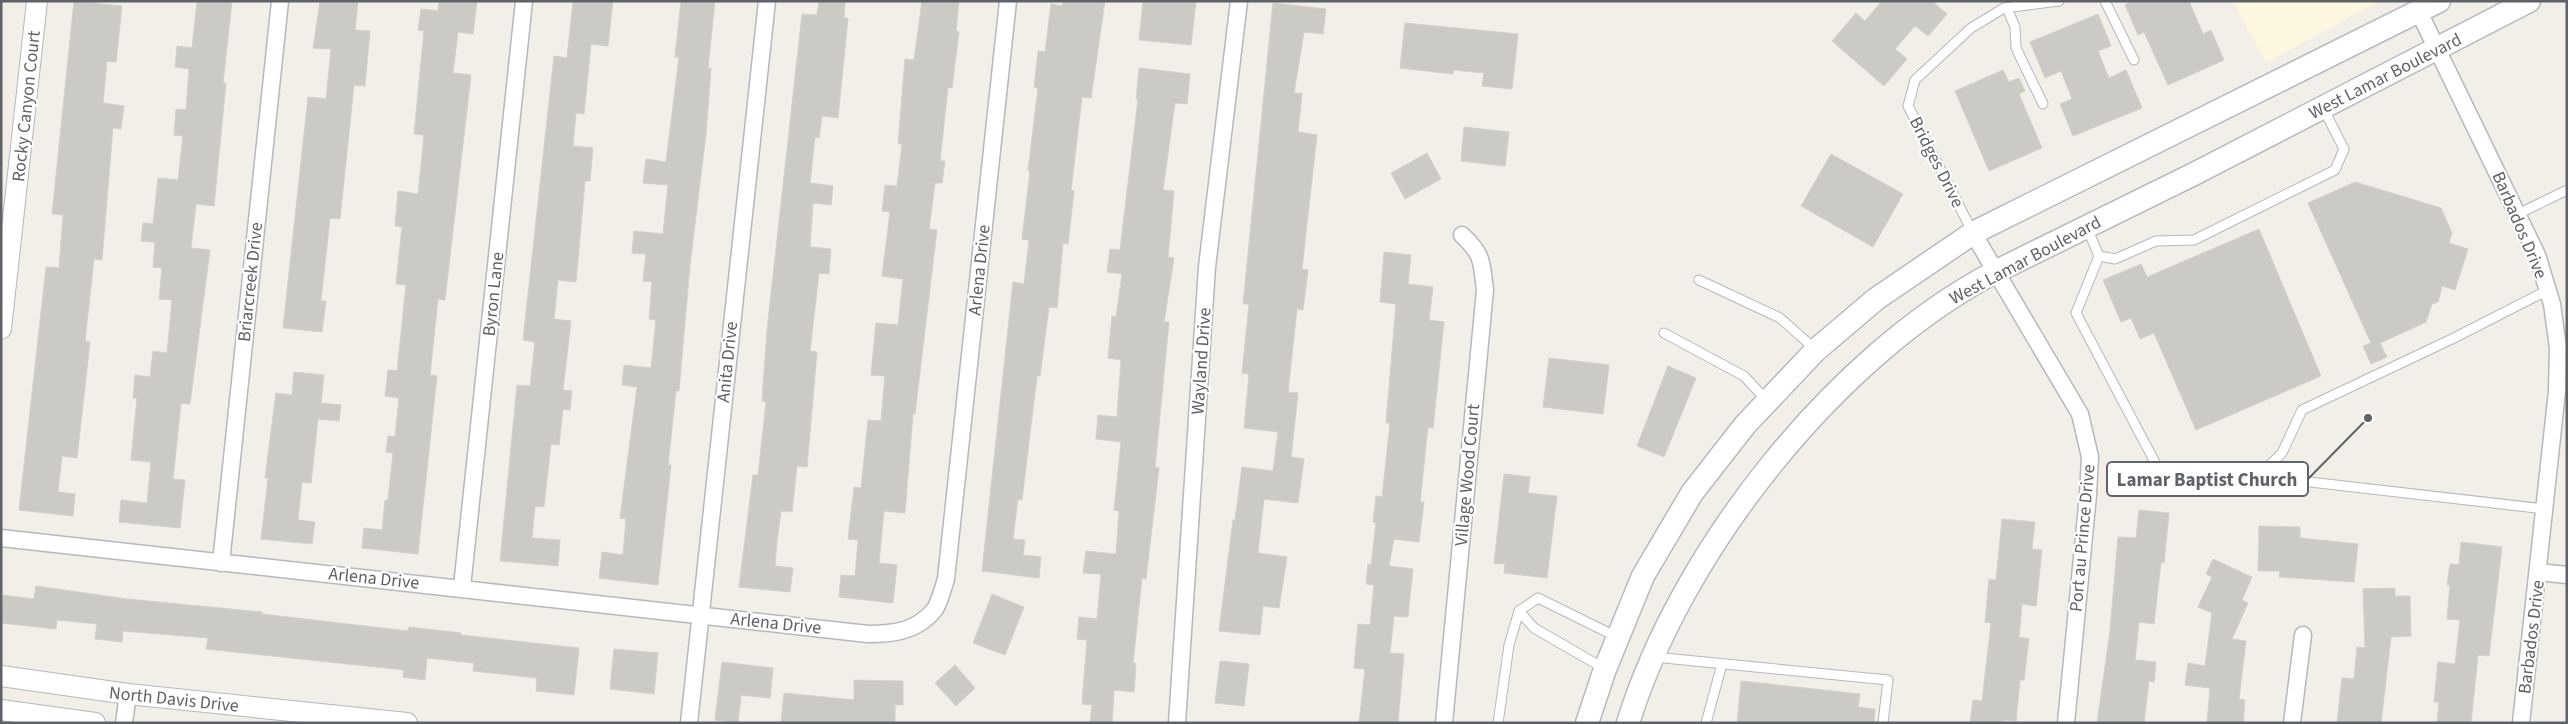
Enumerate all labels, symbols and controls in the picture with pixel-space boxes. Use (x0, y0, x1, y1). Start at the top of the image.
street label: West Lamar Boulevard (2304, 27, 2466, 126)
street label: Rocky Canyon Court (6, 29, 47, 183)
street label: Bridges Drive (1903, 112, 1970, 212)
street label: Barbados Drive (2486, 168, 2553, 283)
street label: West Lamar Boulevard (1945, 210, 2106, 311)
street label: Briarcreek Drive (232, 221, 269, 343)
street label: Arlena Drive (962, 223, 997, 317)
street label: Byron Lane (477, 251, 510, 337)
street label: Wayland Drive (1185, 307, 1218, 416)
street label: Anita Drive (711, 320, 744, 404)
street label: Village Wood Court (1449, 403, 1486, 547)
callout: Lamar Baptist Church (2107, 462, 2308, 496)
street label: Port au Prince Drive (2064, 463, 2101, 613)
text: Lamar Baptist Church (2117, 467, 2297, 494)
street label: Arlena Drive (327, 561, 421, 596)
street label: Barbados Drive (2512, 579, 2551, 695)
street label: Arlena Drive (729, 606, 823, 641)
street label: North Davis Drive (108, 680, 240, 719)

